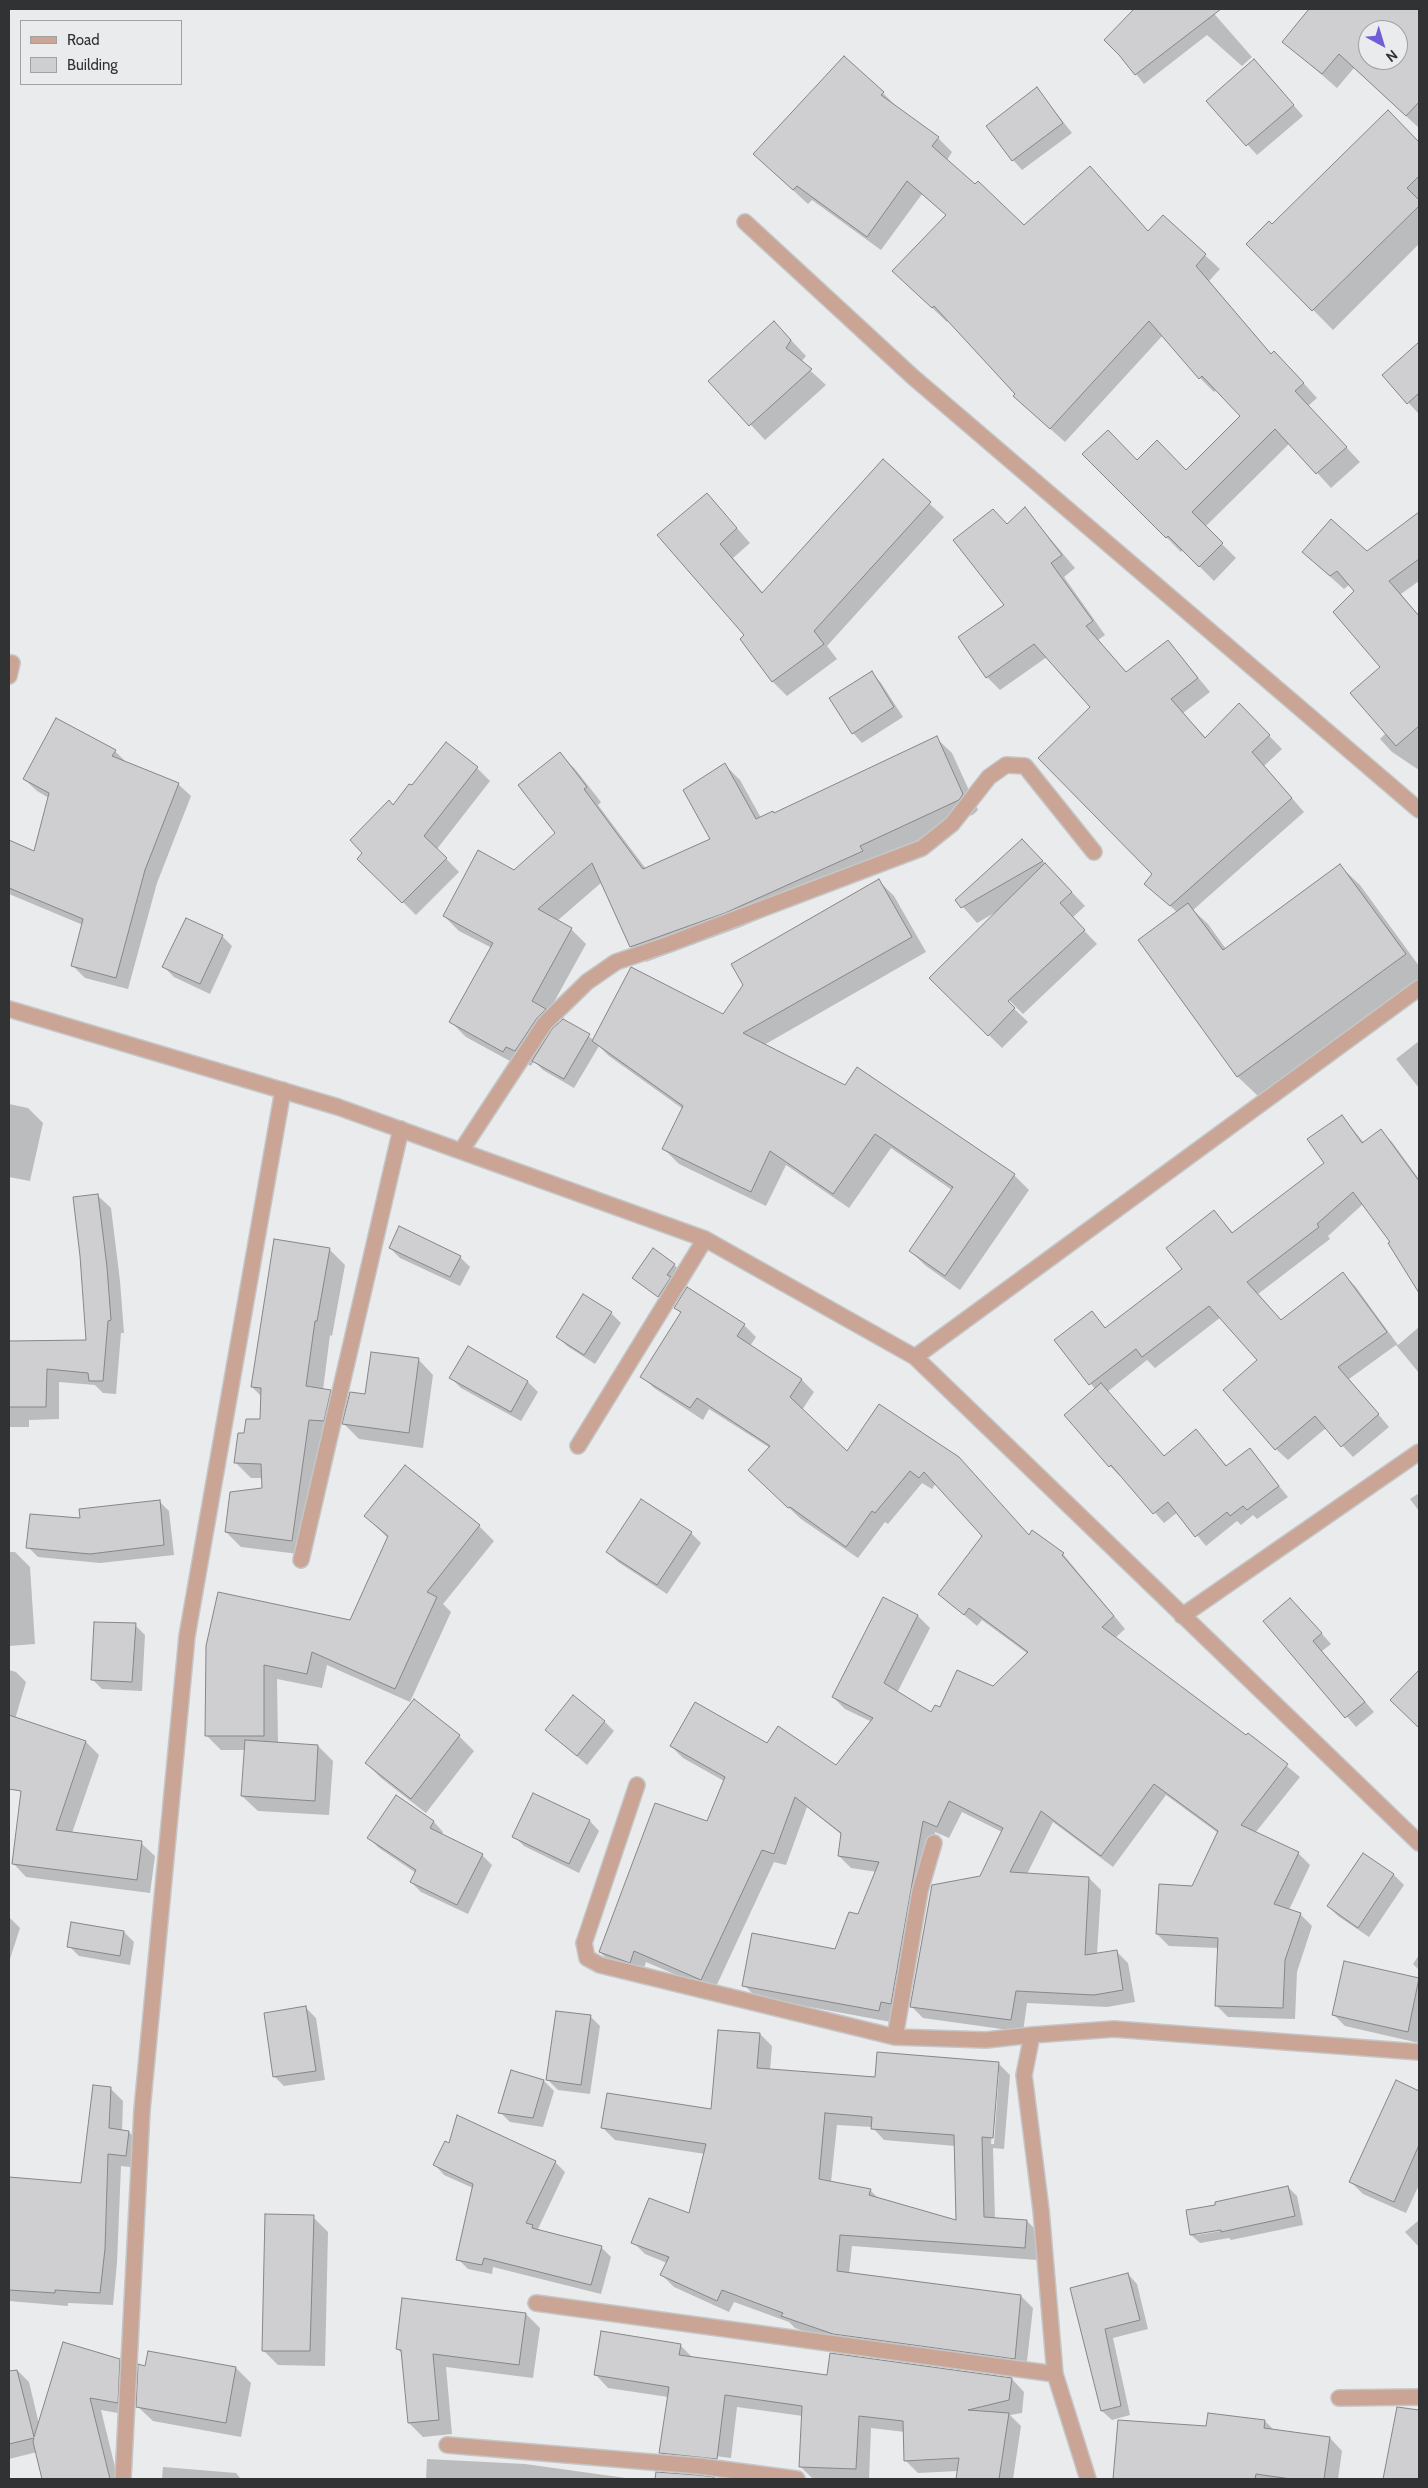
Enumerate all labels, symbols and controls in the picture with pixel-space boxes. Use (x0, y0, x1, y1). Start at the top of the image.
legend (20, 20, 182, 85)
north arrow (1358, 20, 1408, 70)
text: Road (67, 31, 100, 49)
text: N (1382, 46, 1401, 66)
text: Building (67, 56, 118, 74)

